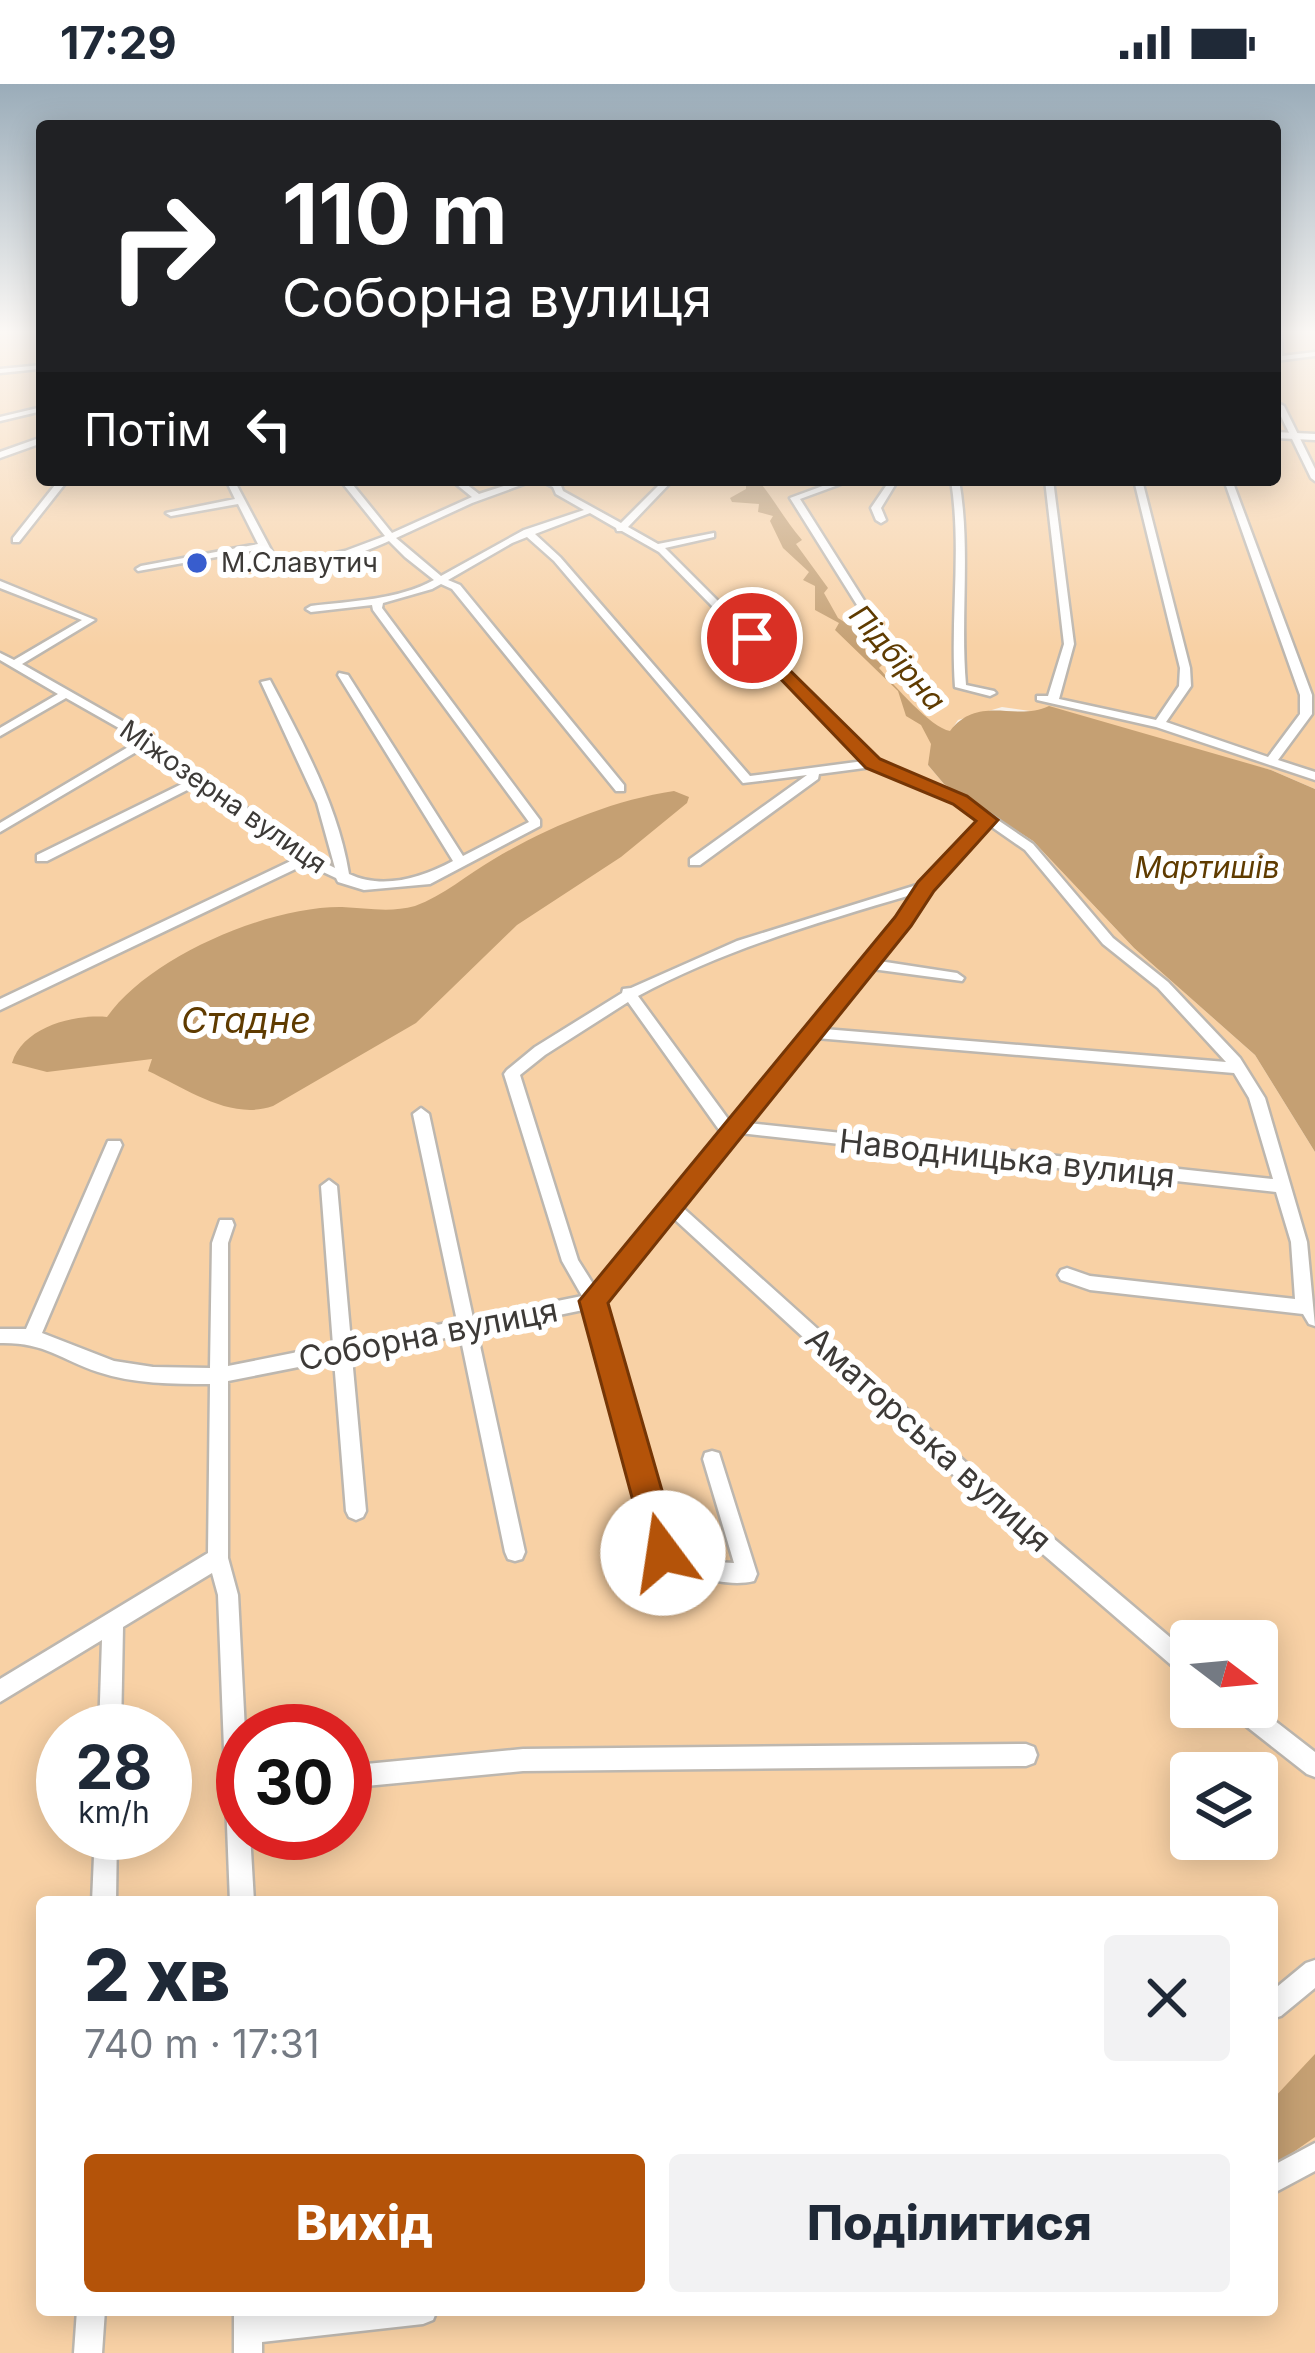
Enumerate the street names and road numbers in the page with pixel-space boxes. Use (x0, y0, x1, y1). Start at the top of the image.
street label: Міжозерна вулиця (114, 713, 333, 880)
street label: Наводницька вулиця (837, 1120, 1177, 1196)
street label: Соборна вулиця (295, 1289, 561, 1379)
street label: Аматорська вулиця (798, 1318, 1060, 1560)

